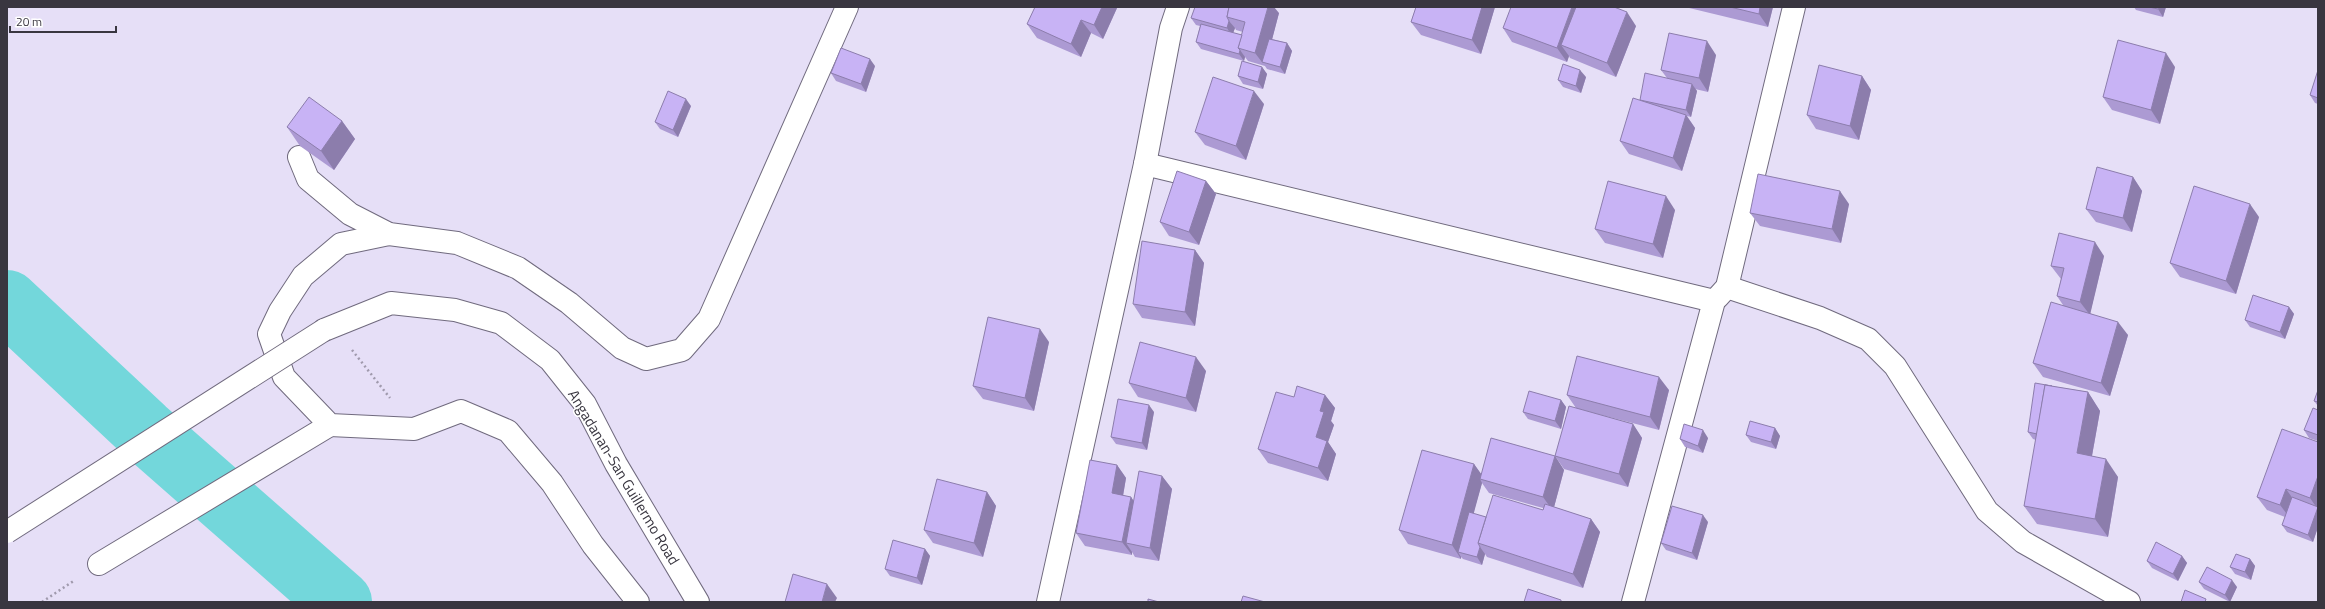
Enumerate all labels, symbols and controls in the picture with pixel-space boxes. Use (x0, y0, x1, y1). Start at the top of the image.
scale bar (10, 8, 116, 34)
text: 20 m (16, 12, 42, 31)
street label: Angadanan-San Guillermo Road (562, 385, 686, 569)

